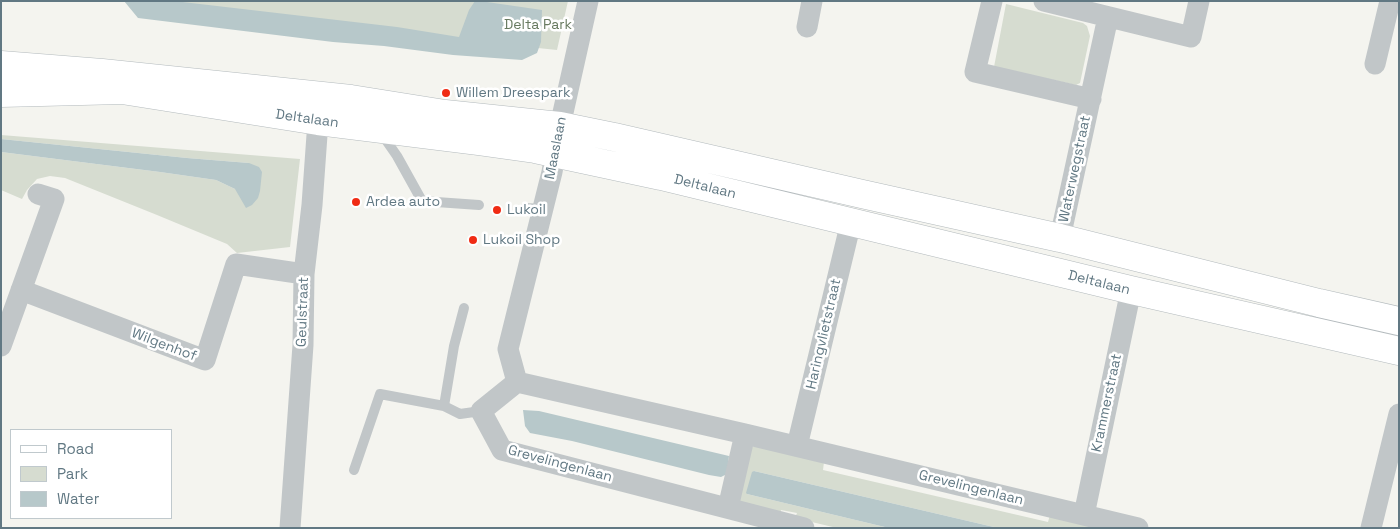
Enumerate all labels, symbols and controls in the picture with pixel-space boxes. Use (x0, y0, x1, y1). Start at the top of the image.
park label: Delta Park (504, 17, 572, 33)
place label: Willem Dreespark (456, 85, 571, 101)
marker: Willem Dreespark (440, 87, 452, 99)
street label: Deltalaan (274, 106, 340, 132)
street label: Waterwegstraat (1055, 114, 1095, 224)
street label: Maaslaan (542, 115, 570, 181)
street label: Deltalaan (672, 171, 738, 203)
place label: Ardea auto (366, 194, 440, 210)
marker: Ardea auto (350, 196, 362, 208)
place label: Lukoil (507, 202, 546, 218)
marker: Lukoil (491, 204, 503, 216)
place label: Lukoil Shop (483, 232, 560, 248)
marker: Lukoil Shop (467, 234, 479, 246)
street label: Deltalaan (1066, 267, 1132, 299)
street label: Geulstraat (293, 277, 313, 347)
street label: Haringvlietstraat (803, 277, 845, 391)
street label: Wilgenhof (129, 325, 199, 365)
street label: Krammerstraat (1088, 352, 1126, 454)
legend (10, 429, 172, 519)
text: Road (57, 439, 94, 458)
street label: Grevelingenlaan (506, 442, 614, 486)
text: Park (57, 464, 88, 483)
street label: Grevelingenlaan (917, 467, 1025, 509)
text: Water (57, 489, 99, 508)

